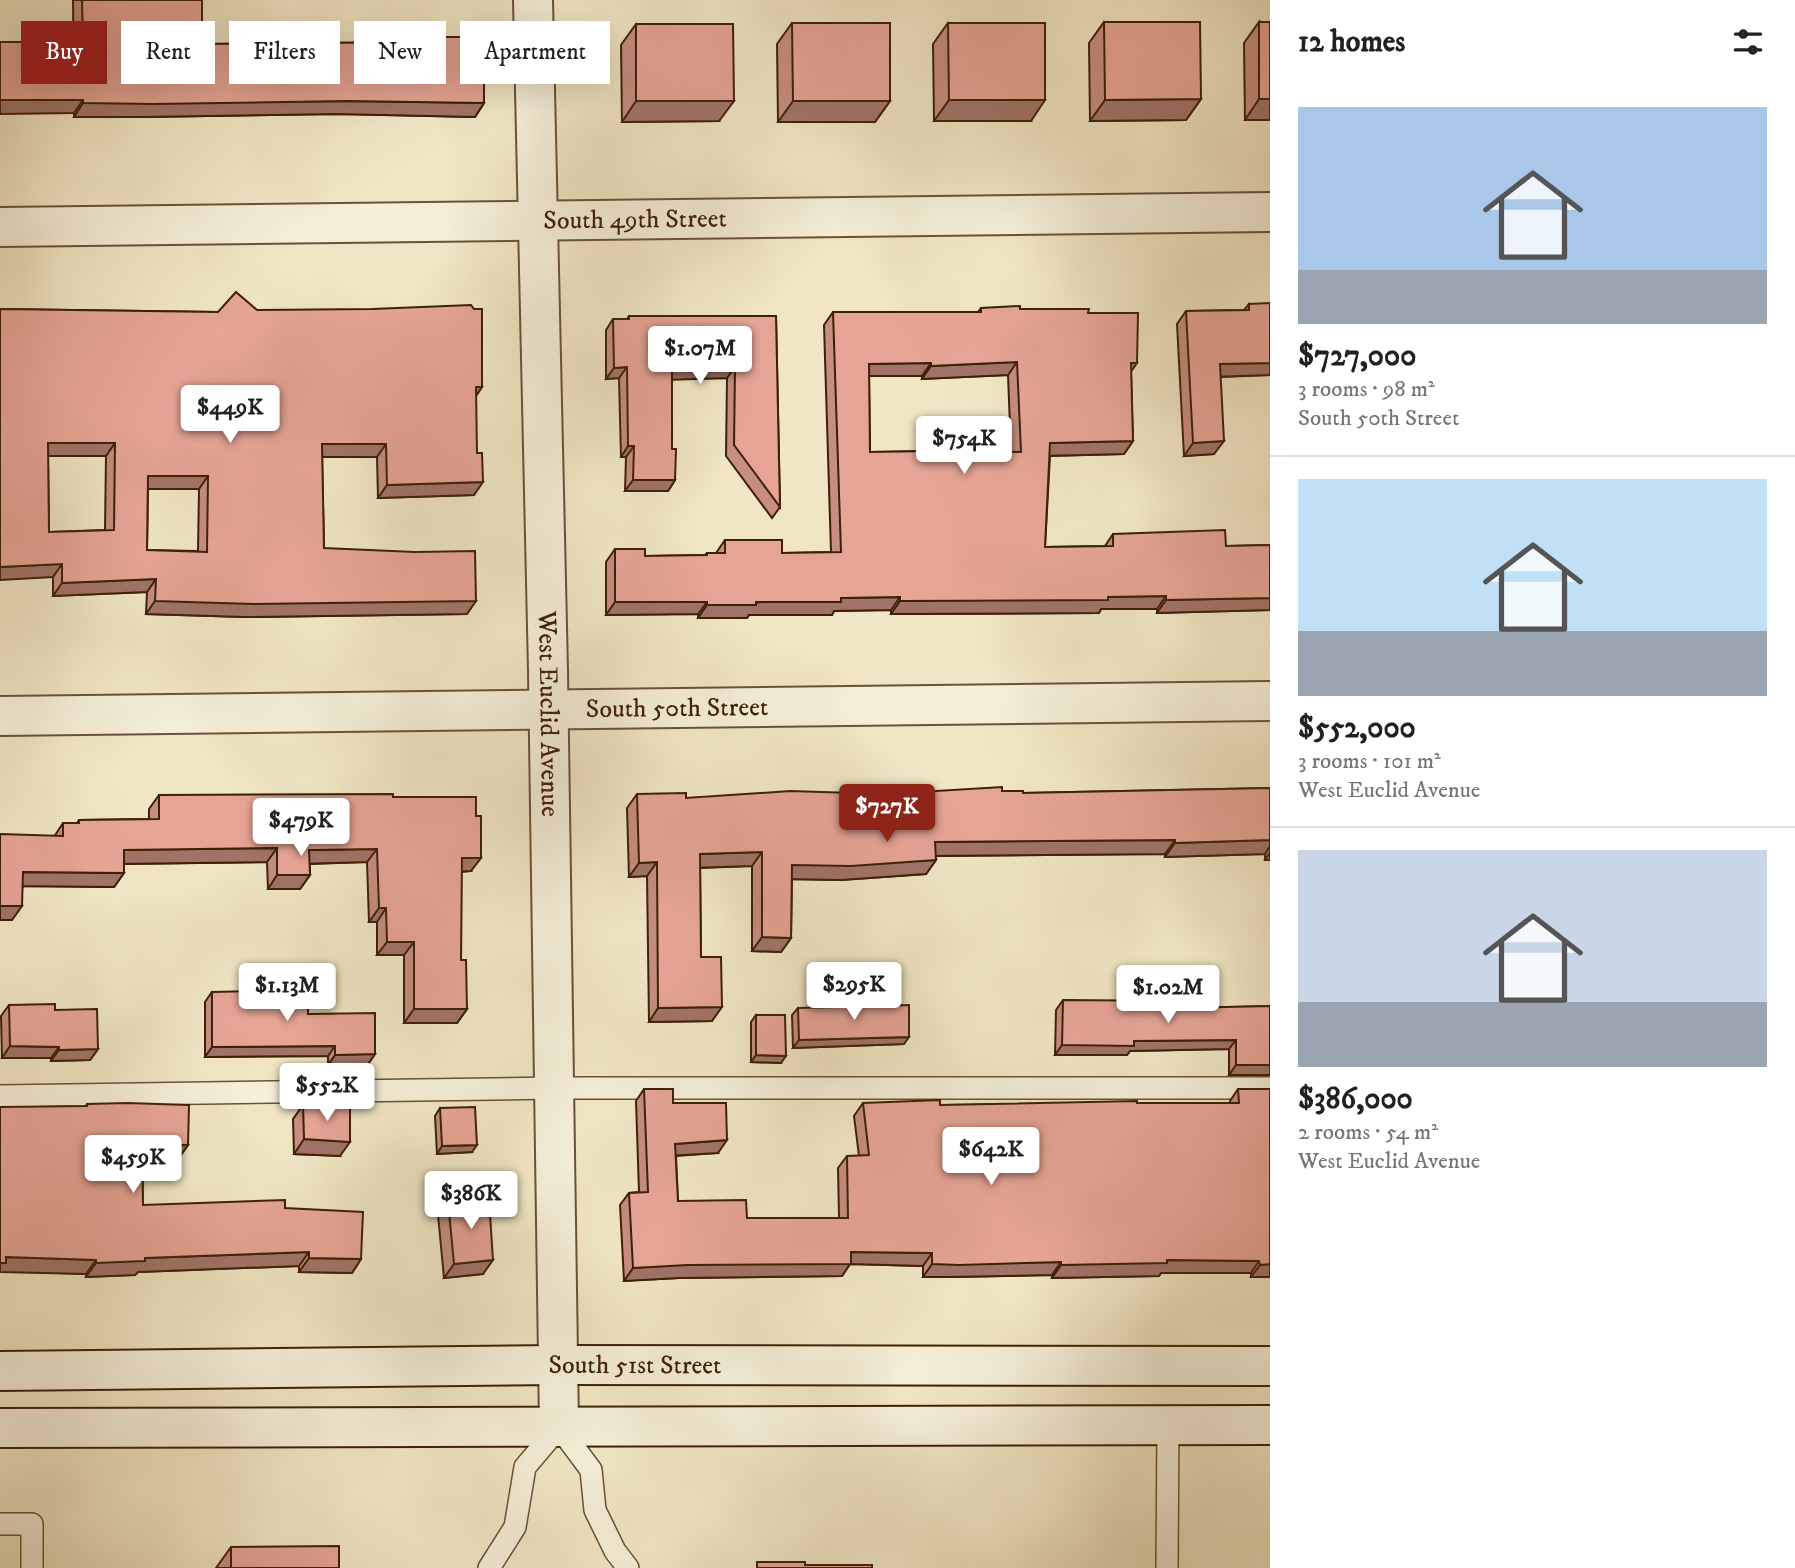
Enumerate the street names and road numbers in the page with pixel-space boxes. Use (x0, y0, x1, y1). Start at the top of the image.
street label: South 49th Street (543, 202, 727, 237)
street label: West Euclid Avenue (530, 609, 567, 817)
street label: South 50th Street (586, 690, 768, 726)
street label: South 51st Street (548, 1348, 721, 1382)

